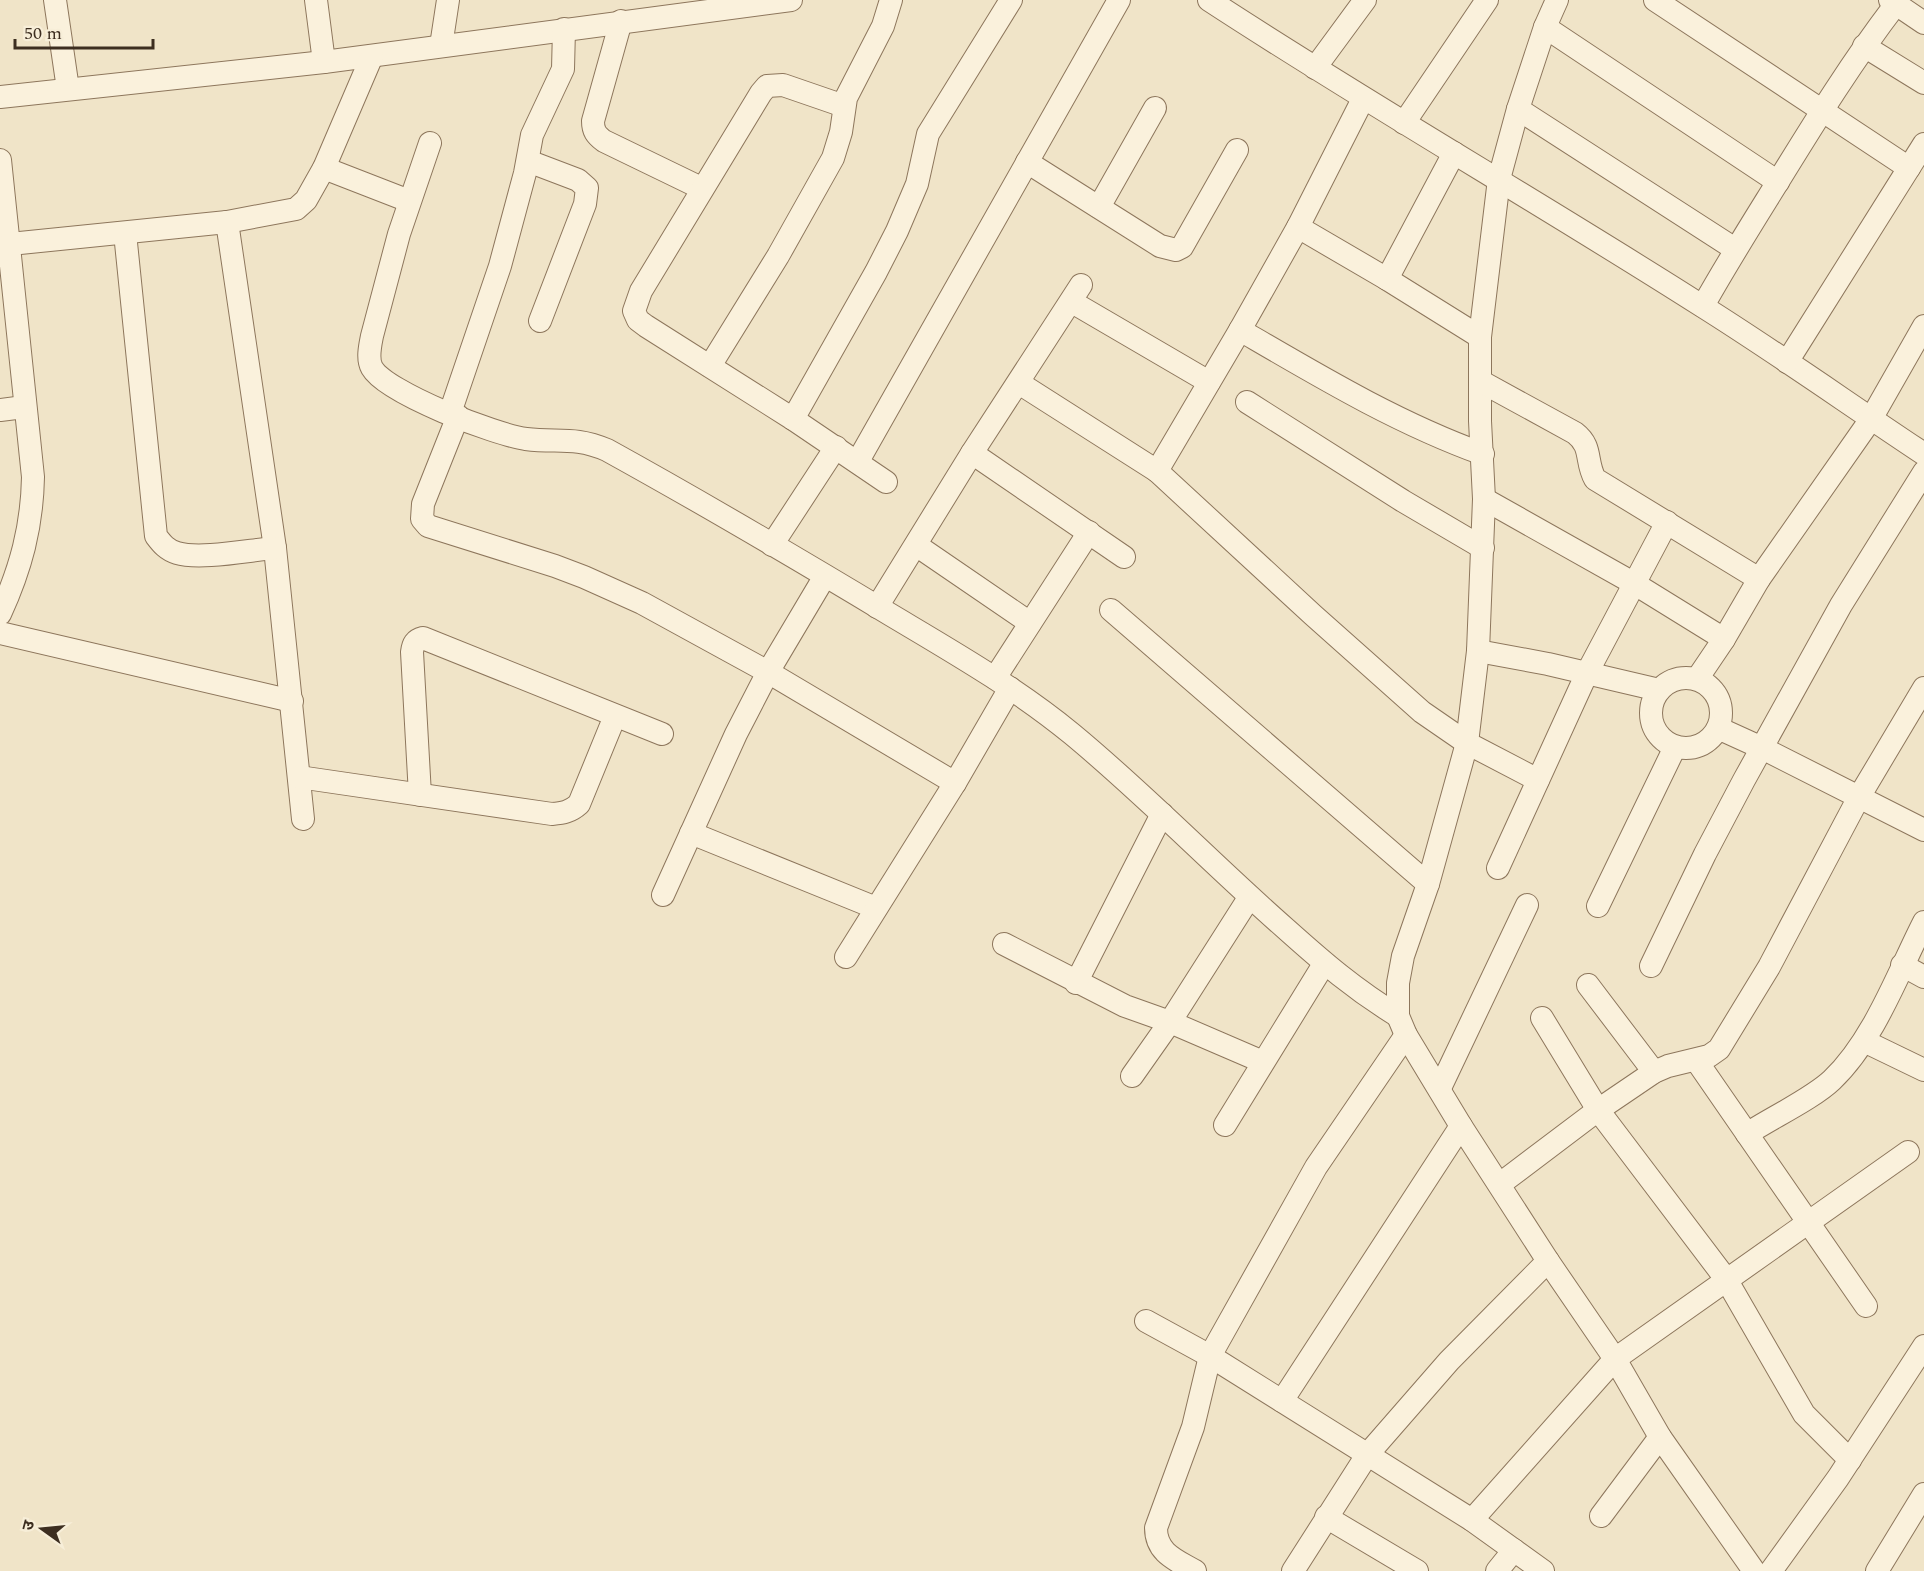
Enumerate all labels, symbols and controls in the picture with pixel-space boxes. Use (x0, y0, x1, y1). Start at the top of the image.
scale bar (15, 12, 153, 50)
text: 50 m (24, 20, 62, 47)
north arrow (12, 1499, 72, 1559)
text: उ (16, 1517, 41, 1533)

